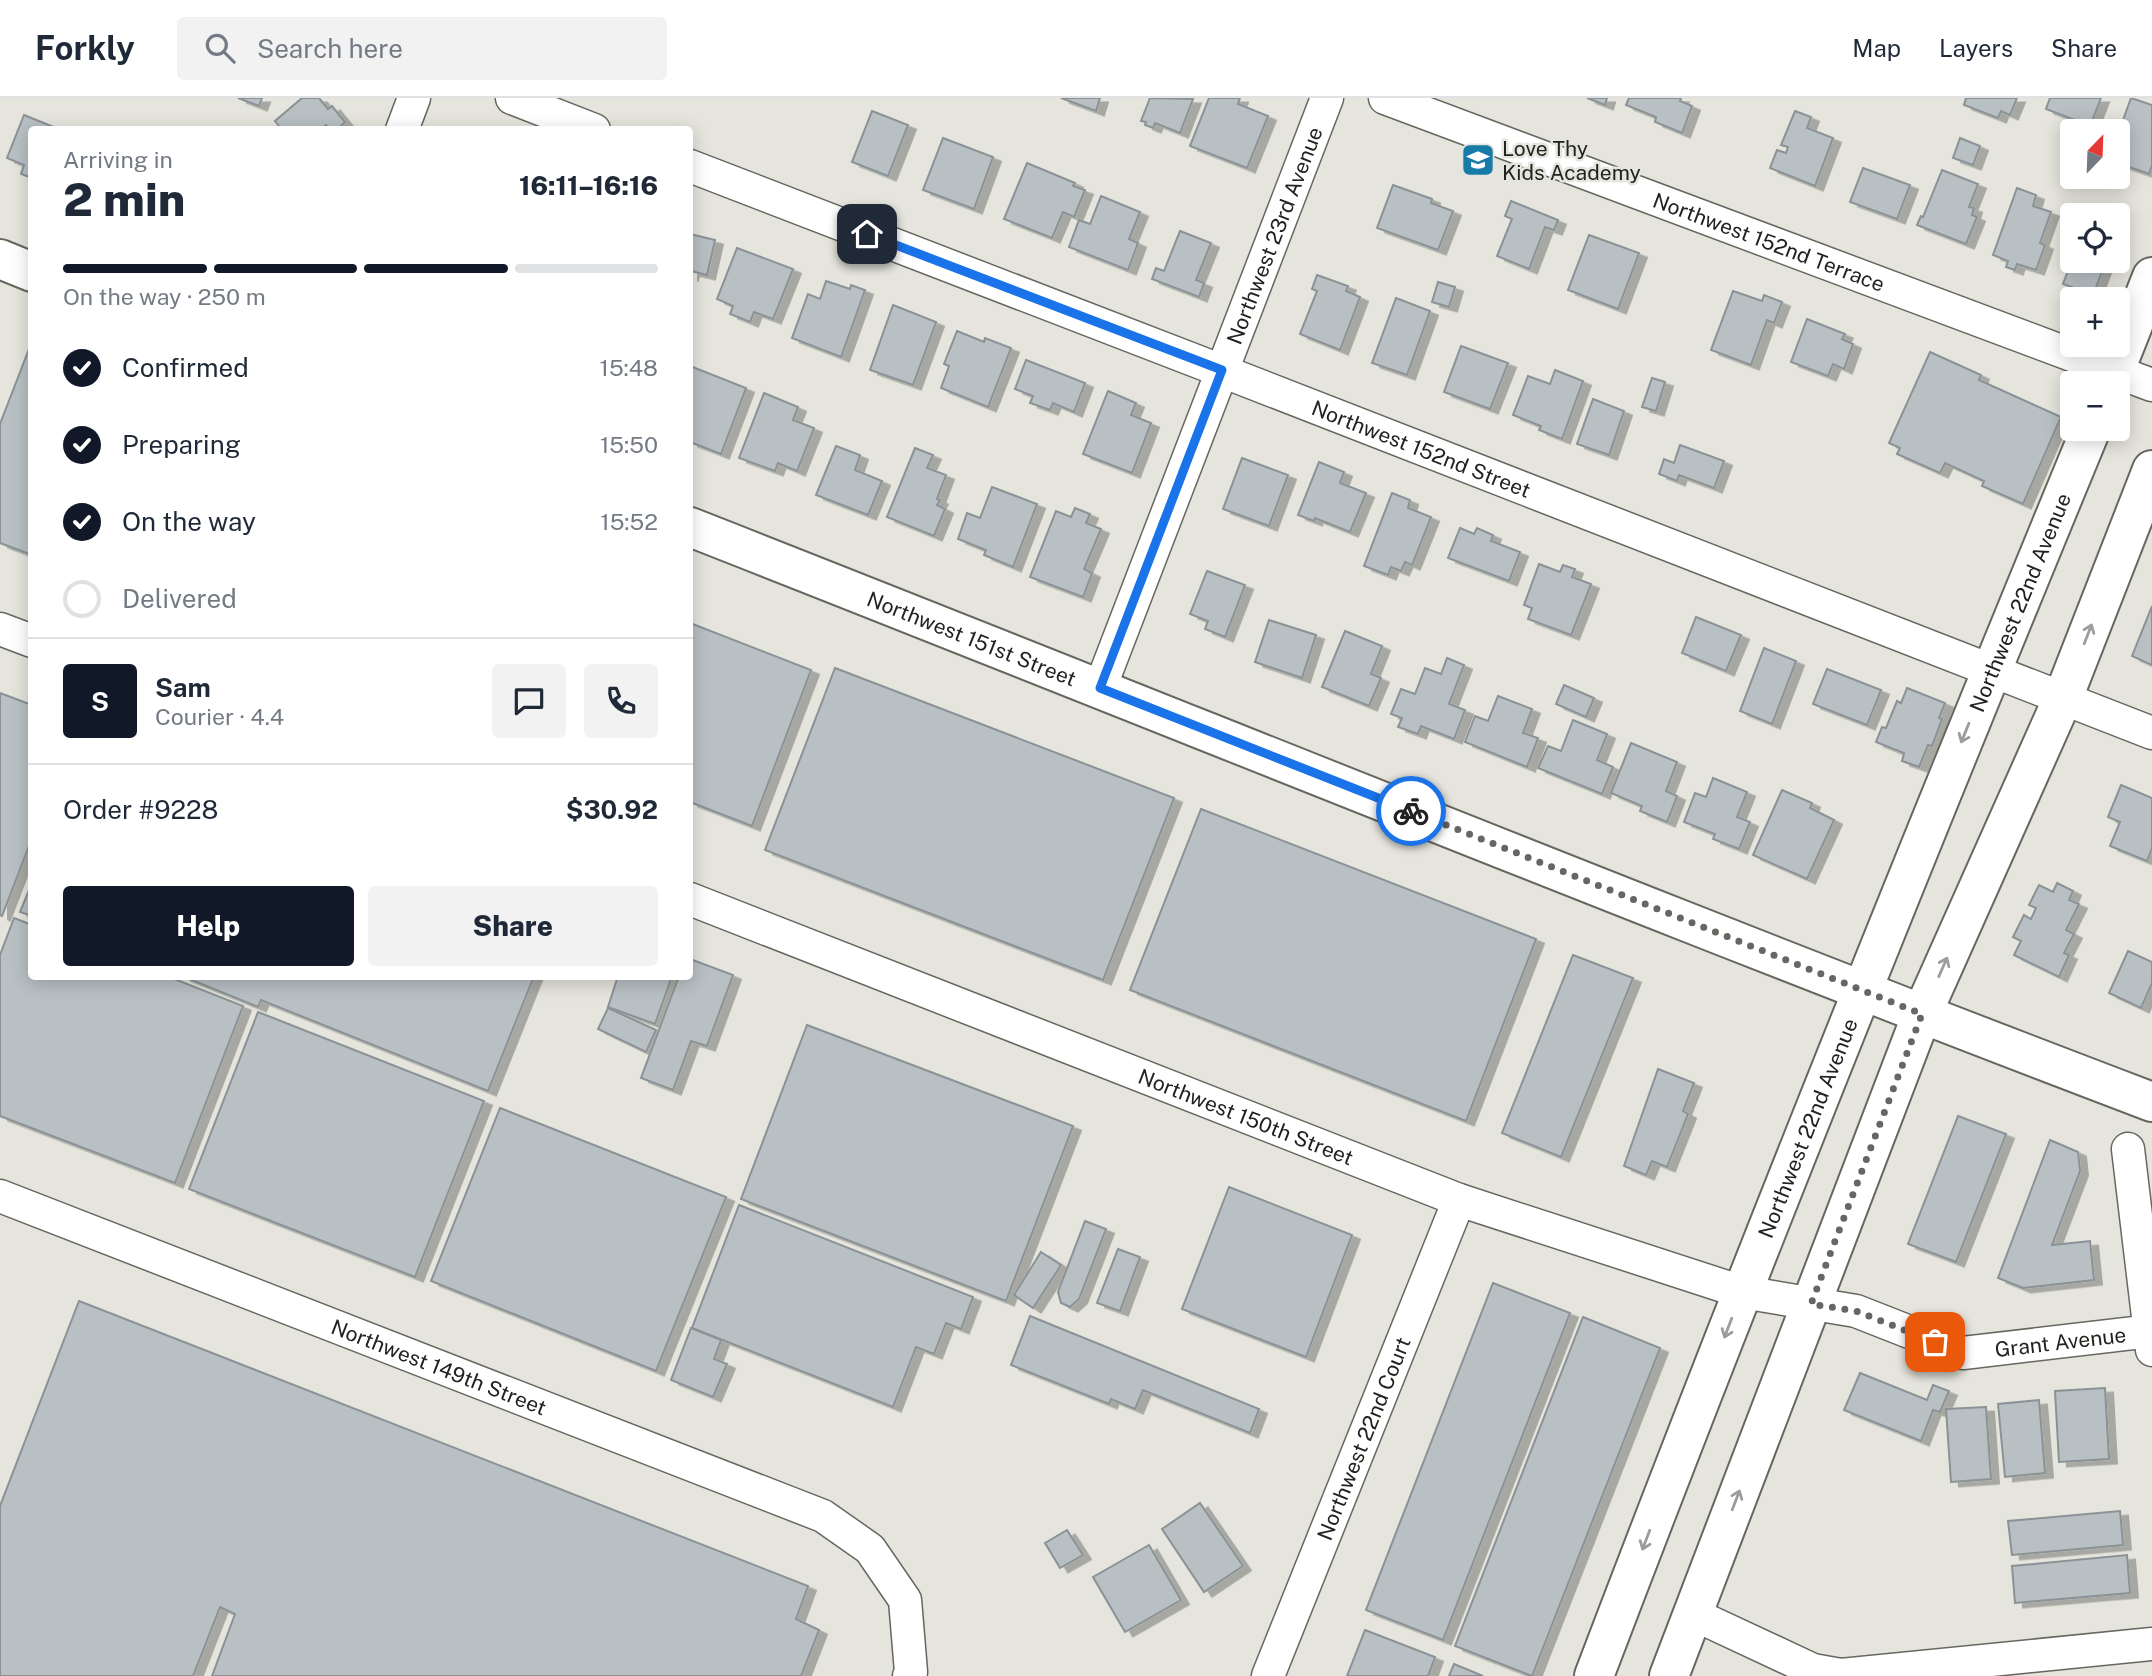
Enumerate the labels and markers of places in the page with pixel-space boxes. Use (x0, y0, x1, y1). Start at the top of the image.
place label: Love Thy Kids Academy (1502, 136, 1641, 185)
school or university icon: Love Thy Kids Academy (1459, 141, 1497, 179)
pin (837, 204, 897, 264)
pin (1905, 1312, 1965, 1372)

